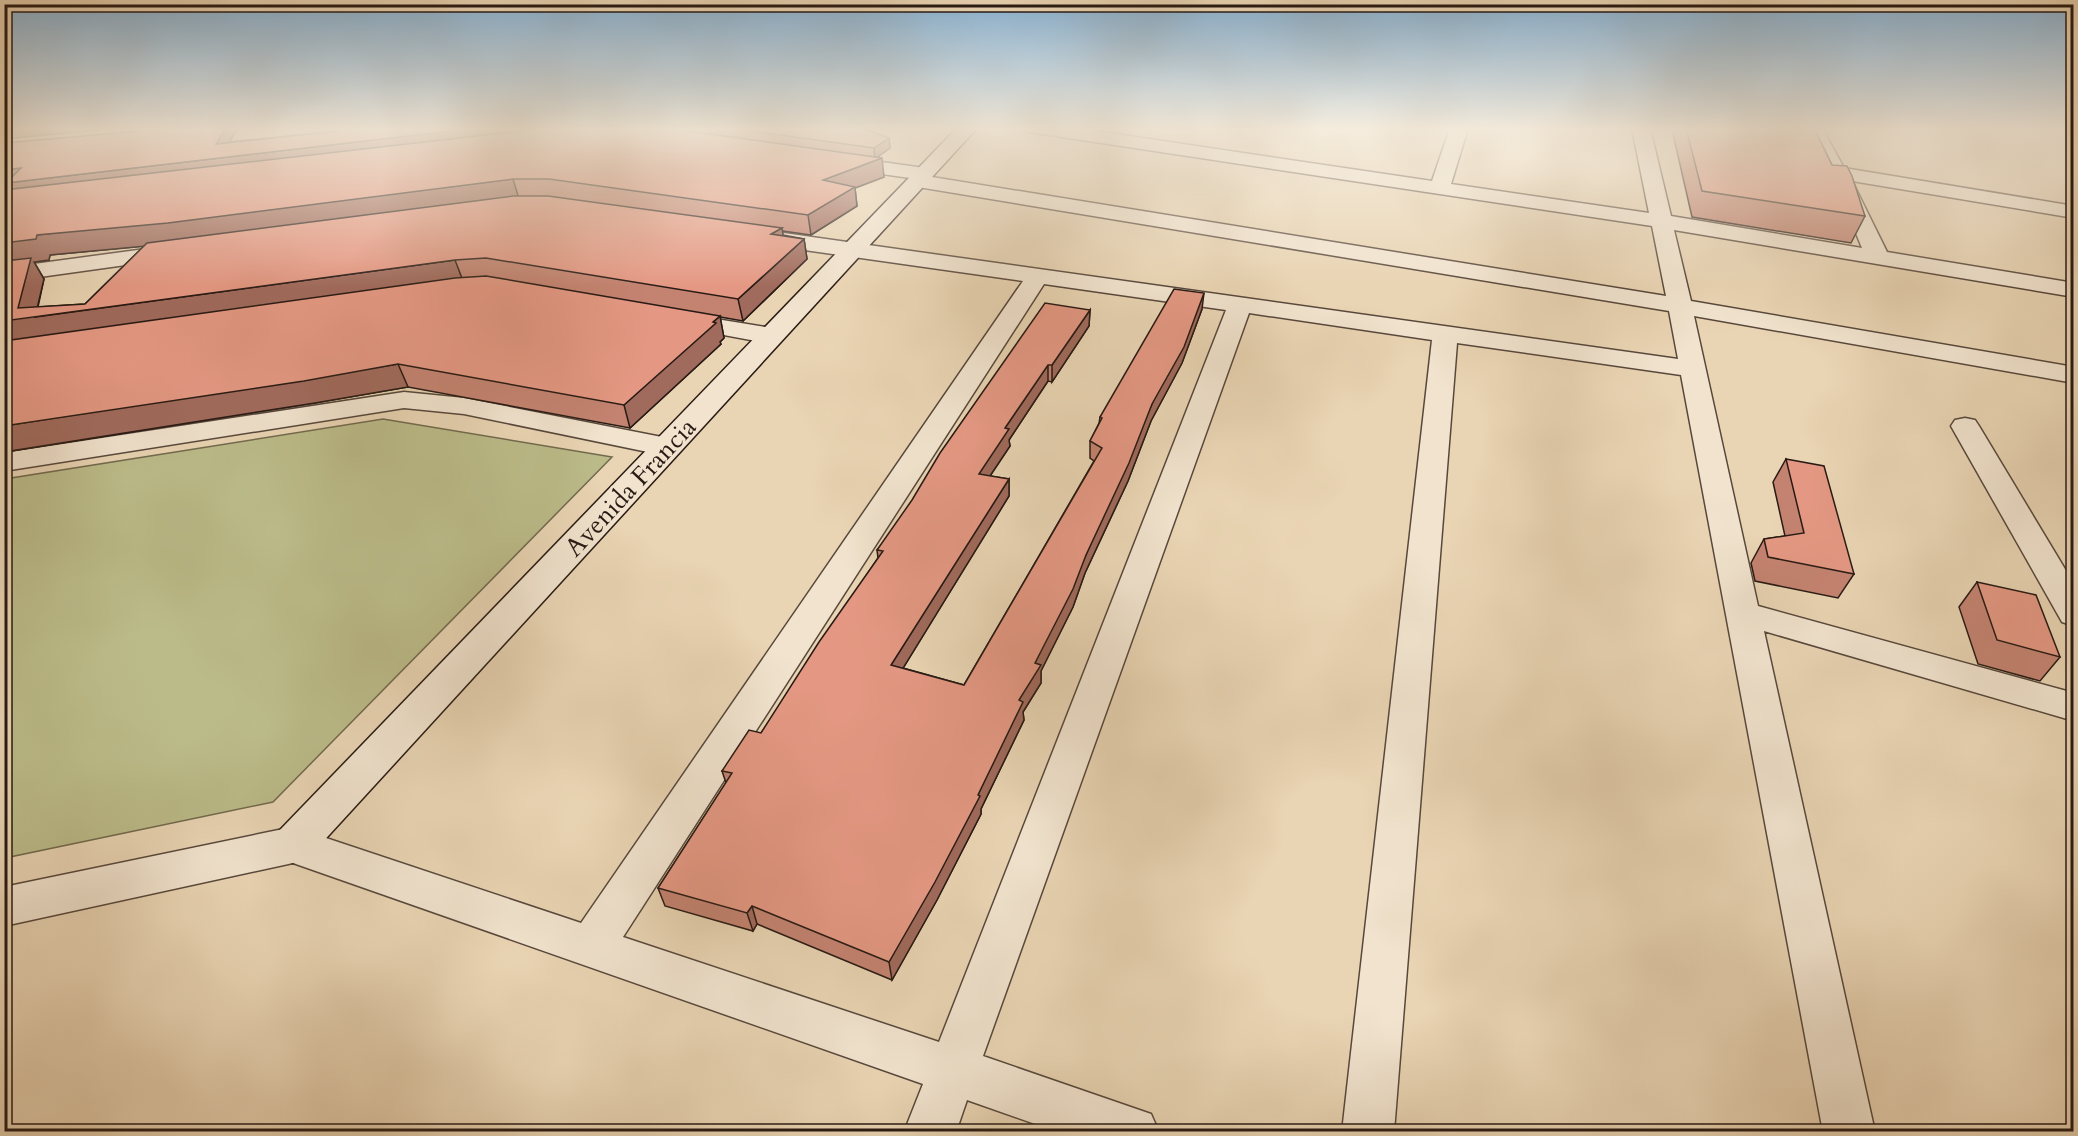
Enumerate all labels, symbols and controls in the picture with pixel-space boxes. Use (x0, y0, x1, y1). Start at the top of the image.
street label: Avenida Francia (557, 410, 704, 564)

